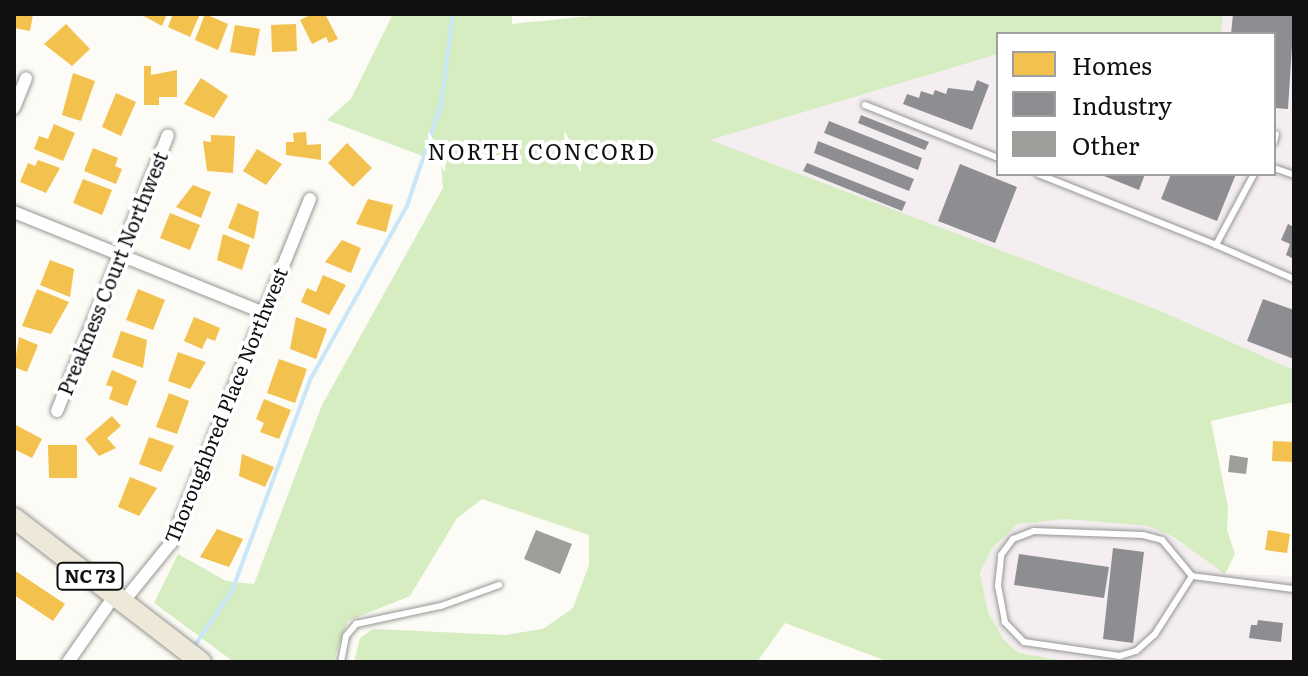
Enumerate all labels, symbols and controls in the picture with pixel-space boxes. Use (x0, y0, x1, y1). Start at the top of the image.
legend (996, 32, 1276, 176)
text: Homes (1072, 47, 1152, 82)
text: Industry (1072, 87, 1172, 122)
text: Other (1072, 127, 1139, 162)
district label: NORTH CONCORD (428, 138, 656, 164)
street label: Preakness Court Northwest (52, 148, 172, 398)
street label: Thoroughbred Place Northwest (158, 263, 292, 547)
road number: NC 73 (56, 562, 124, 590)

